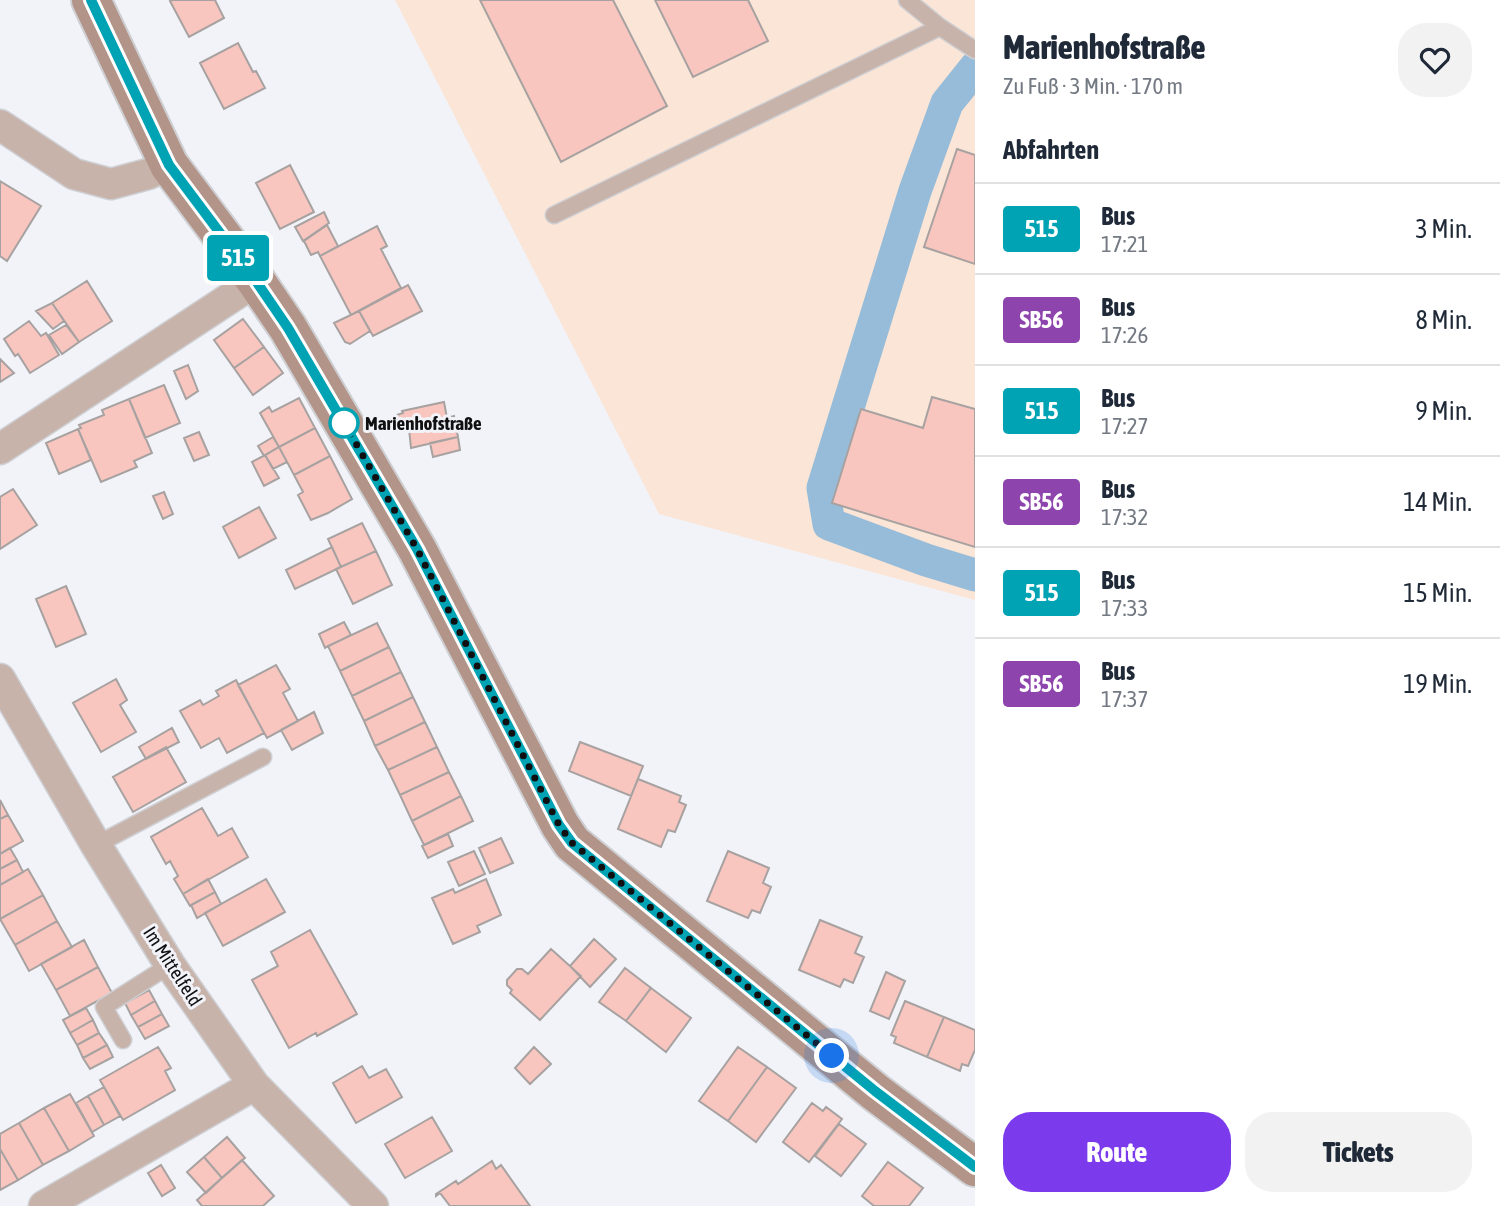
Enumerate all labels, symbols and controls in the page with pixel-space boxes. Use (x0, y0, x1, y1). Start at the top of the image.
button: heart (1398, 23, 1472, 97)
text: Marienhofstraße (1003, 28, 1205, 66)
text: Zu Fuß · 3 Min. · 170 m (1003, 73, 1183, 99)
text: Abfahrten (1003, 135, 1099, 165)
text: Bus (1101, 201, 1135, 231)
text: 3 Min. (1416, 214, 1472, 244)
text: 515 (1025, 215, 1058, 242)
text: 17:21 (1101, 231, 1148, 257)
line badge: 515 (198, 235, 278, 281)
text: 515 (221, 244, 255, 271)
text: Bus (1101, 292, 1135, 322)
text: 8 Min. (1416, 305, 1472, 335)
text: SB56 (1019, 306, 1064, 333)
text: 17:26 (1101, 322, 1148, 348)
text: Bus (1101, 383, 1135, 413)
text: 9 Min. (1416, 396, 1472, 426)
text: 515 (1025, 397, 1058, 424)
marker: Marienhofstraße (329, 408, 359, 438)
place label: Marienhofstraße (365, 412, 482, 434)
text: 17:27 (1101, 413, 1148, 439)
text: Bus (1101, 474, 1135, 504)
text: 14 Min. (1403, 487, 1472, 517)
text: SB56 (1019, 488, 1064, 515)
text: 17:32 (1101, 504, 1148, 530)
text: Bus (1101, 565, 1135, 595)
text: 15 Min. (1403, 578, 1472, 608)
text: 515 (1025, 579, 1058, 606)
text: 17:33 (1101, 595, 1148, 621)
text: Bus (1101, 656, 1135, 686)
text: 19 Min. (1403, 669, 1472, 699)
text: SB56 (1019, 670, 1064, 697)
text: 17:37 (1101, 686, 1148, 712)
street label: Im Mittelfeld (139, 922, 207, 1010)
your location (814, 1038, 849, 1073)
button: Route (1003, 1112, 1231, 1192)
button: Tickets (1245, 1112, 1472, 1192)

